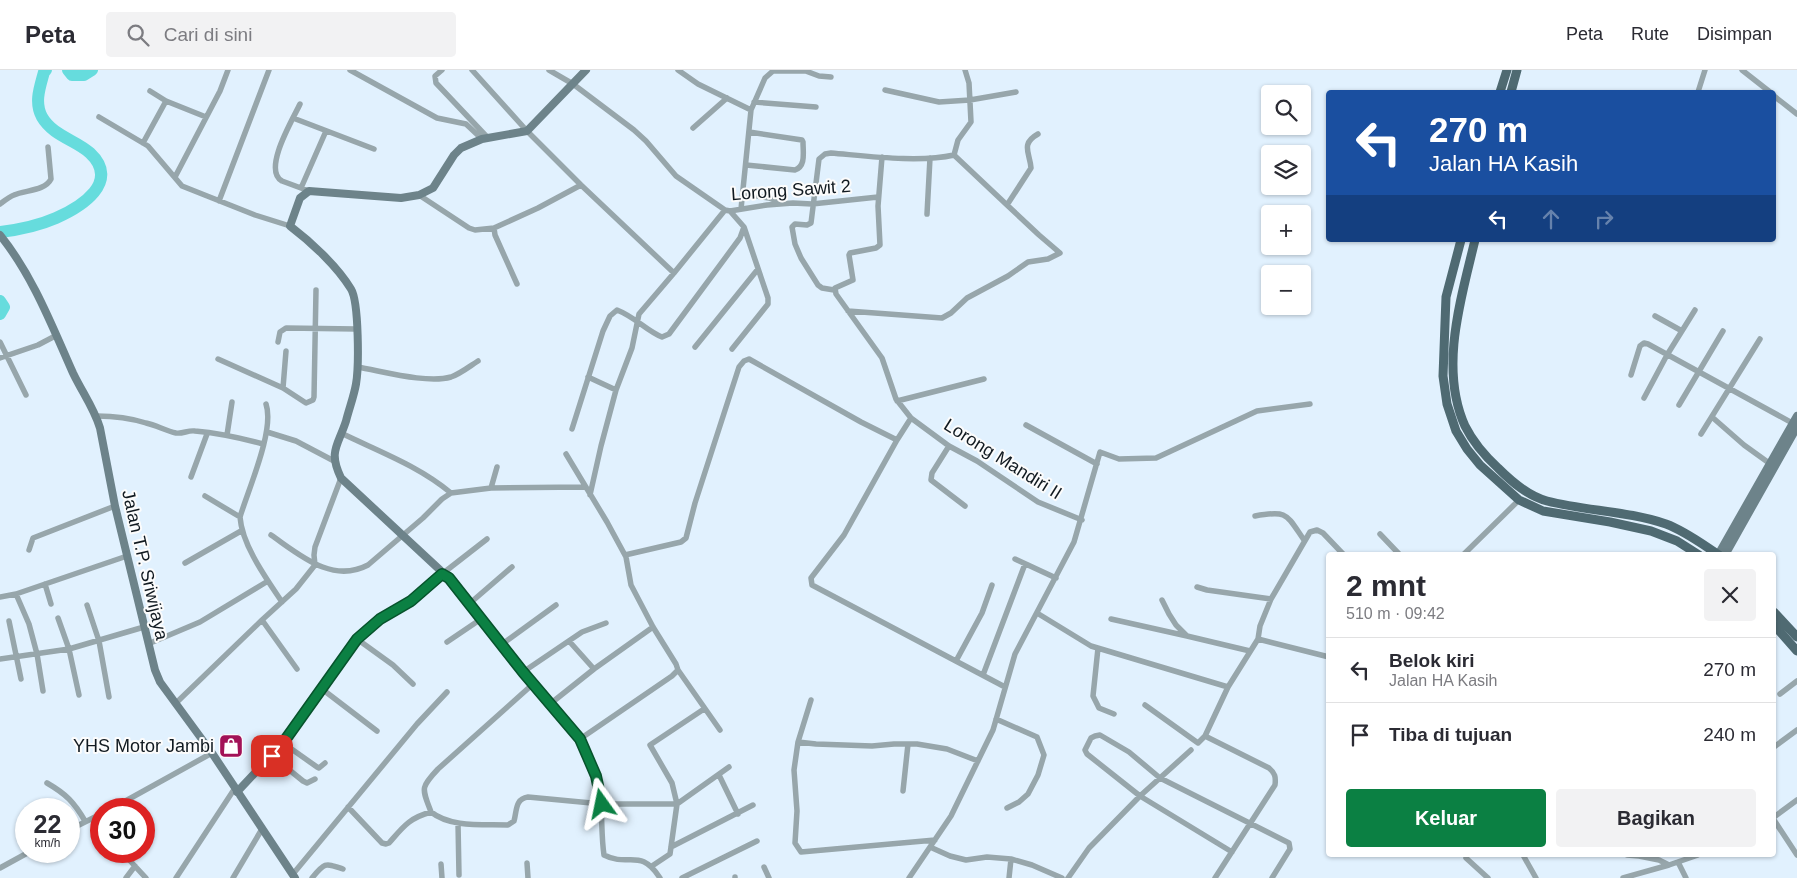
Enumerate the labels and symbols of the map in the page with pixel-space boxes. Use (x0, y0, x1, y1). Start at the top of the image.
street label: Lorong Sawit 2 (730, 176, 852, 204)
street label: Lorong Mandiri II (940, 415, 1066, 503)
street label: Jalan T.P. Sriwijaya (118, 488, 172, 643)
shop icon: YHS Motor Jambi (218, 733, 244, 759)
pin (251, 735, 293, 777)
place label: YHS Motor Jambi (73, 736, 214, 756)
position arrow (575, 777, 627, 829)
speed limit sign: 30 (90, 798, 155, 863)

